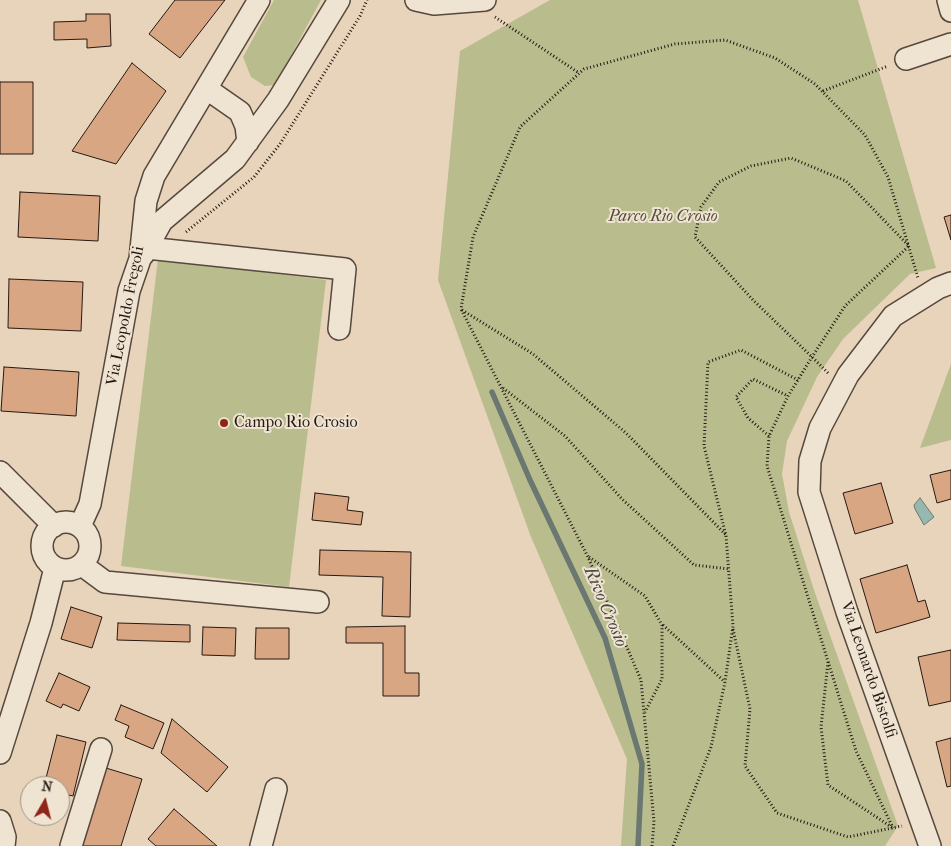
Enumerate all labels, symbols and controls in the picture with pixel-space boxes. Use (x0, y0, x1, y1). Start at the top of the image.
park label: Parco Rio Crosio (608, 207, 718, 227)
street label: Via Leopoldo Fregoli (103, 245, 149, 387)
place label: Campo Rio Crosio (234, 413, 358, 433)
marker: Campo Rio Crosio (218, 417, 230, 429)
water label: Rivo Crosio (578, 563, 632, 651)
street label: Via Leonardo Bistolfi (836, 599, 900, 741)
north arrow (20, 776, 70, 826)
text: N (41, 777, 53, 796)

